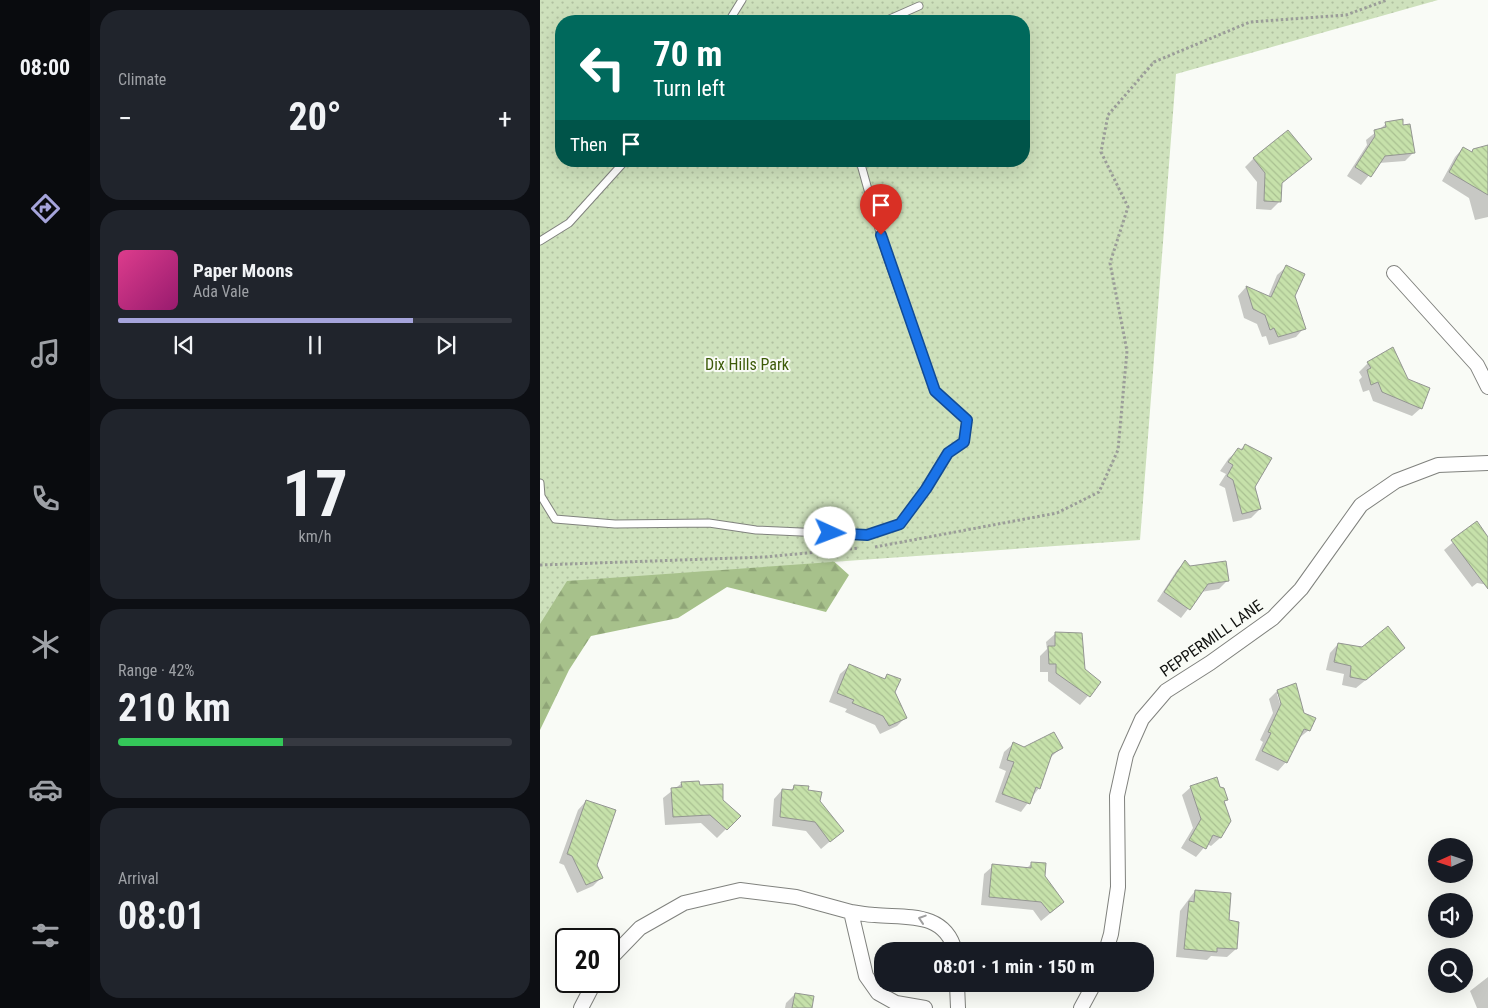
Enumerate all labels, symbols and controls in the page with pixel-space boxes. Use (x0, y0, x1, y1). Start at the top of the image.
text: 70 m (653, 34, 722, 75)
icon: left (570, 35, 635, 100)
text: 08:00 (20, 55, 70, 80)
text: Climate (118, 70, 166, 89)
text: Turn left (653, 76, 725, 101)
text: 20° (288, 95, 342, 139)
text: − (118, 102, 132, 135)
text: + (498, 102, 512, 135)
icon: arrive (617, 130, 645, 158)
text: Then (570, 133, 607, 156)
pin (860, 184, 902, 235)
icon: directions (28, 191, 63, 226)
icon: arrive (867, 191, 895, 219)
text: Paper Moons (193, 259, 293, 282)
text: Ada Vale (193, 282, 249, 301)
icon: previous (170, 331, 198, 359)
icon: pause (301, 331, 329, 359)
icon: next (432, 331, 460, 359)
icon: music (28, 336, 63, 371)
park label: Dix Hills Park (705, 355, 790, 374)
text: 17 (282, 456, 348, 532)
icon: phone (28, 481, 63, 516)
position arrow (803, 506, 855, 558)
text: km/h (299, 527, 331, 546)
street label: PEPPERMILL LANE (1156, 596, 1266, 681)
icon: climate (28, 627, 63, 662)
text: Range · 42% (118, 661, 194, 680)
text: 210 km (118, 686, 231, 730)
icon: car (28, 772, 63, 807)
north arrow (1428, 838, 1472, 882)
map controls (1428, 838, 1473, 993)
text: Arrival (118, 869, 159, 888)
button: sound (1428, 893, 1473, 938)
text: 08:01 (118, 894, 205, 938)
one-way arrow (918, 915, 926, 925)
icon: filters (28, 918, 63, 953)
speed limit sign: 20 (555, 928, 620, 993)
button: search (1428, 948, 1473, 993)
text: 08:01 · 1 min · 150 m (933, 955, 1095, 978)

